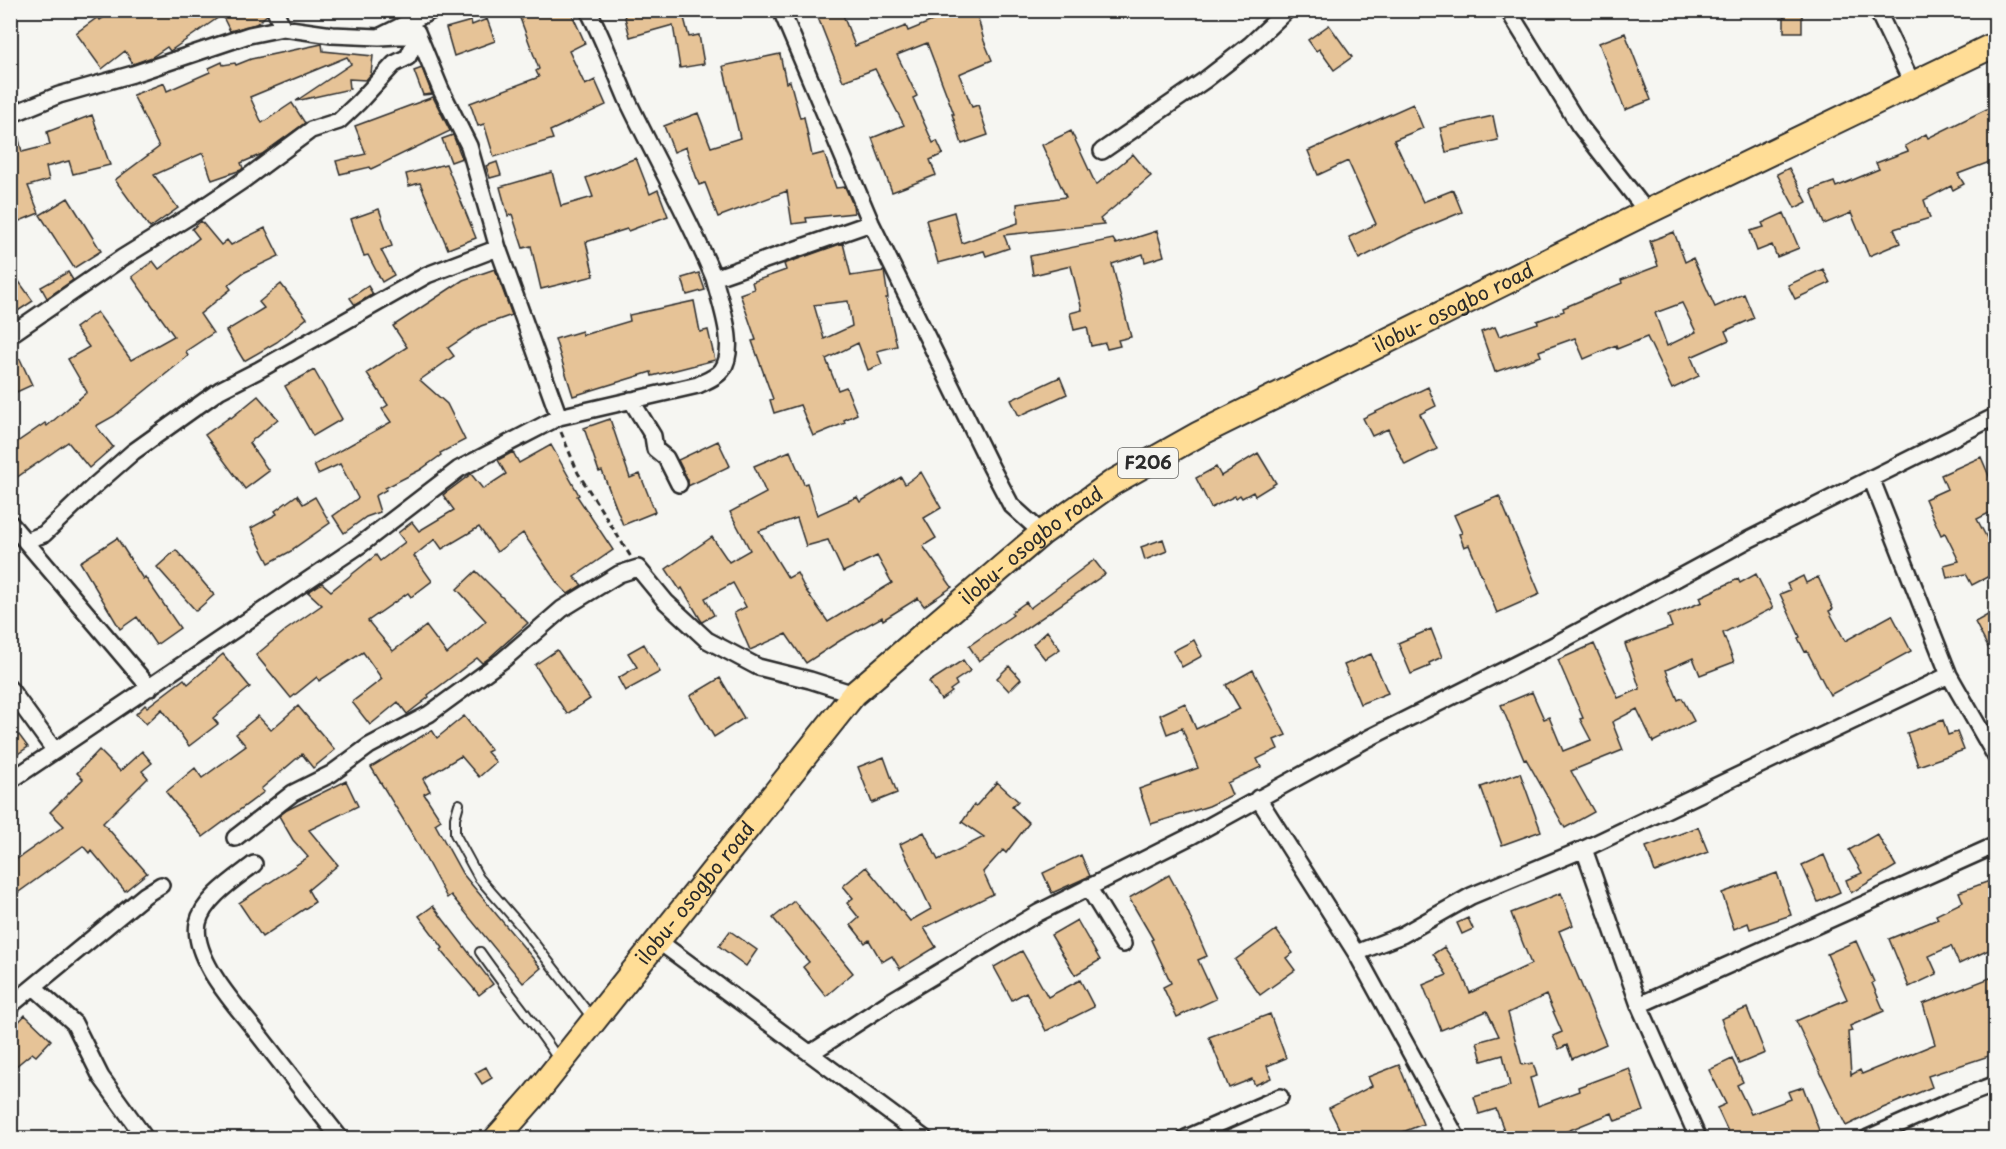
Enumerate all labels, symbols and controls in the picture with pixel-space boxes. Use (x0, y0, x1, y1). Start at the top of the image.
street label: ilobu- osogbo road (1367, 254, 1539, 360)
road number: F206 (1118, 448, 1178, 478)
street label: ilobu- osogbo road (952, 478, 1109, 612)
street label: ilobu- osogbo road (628, 814, 761, 971)

